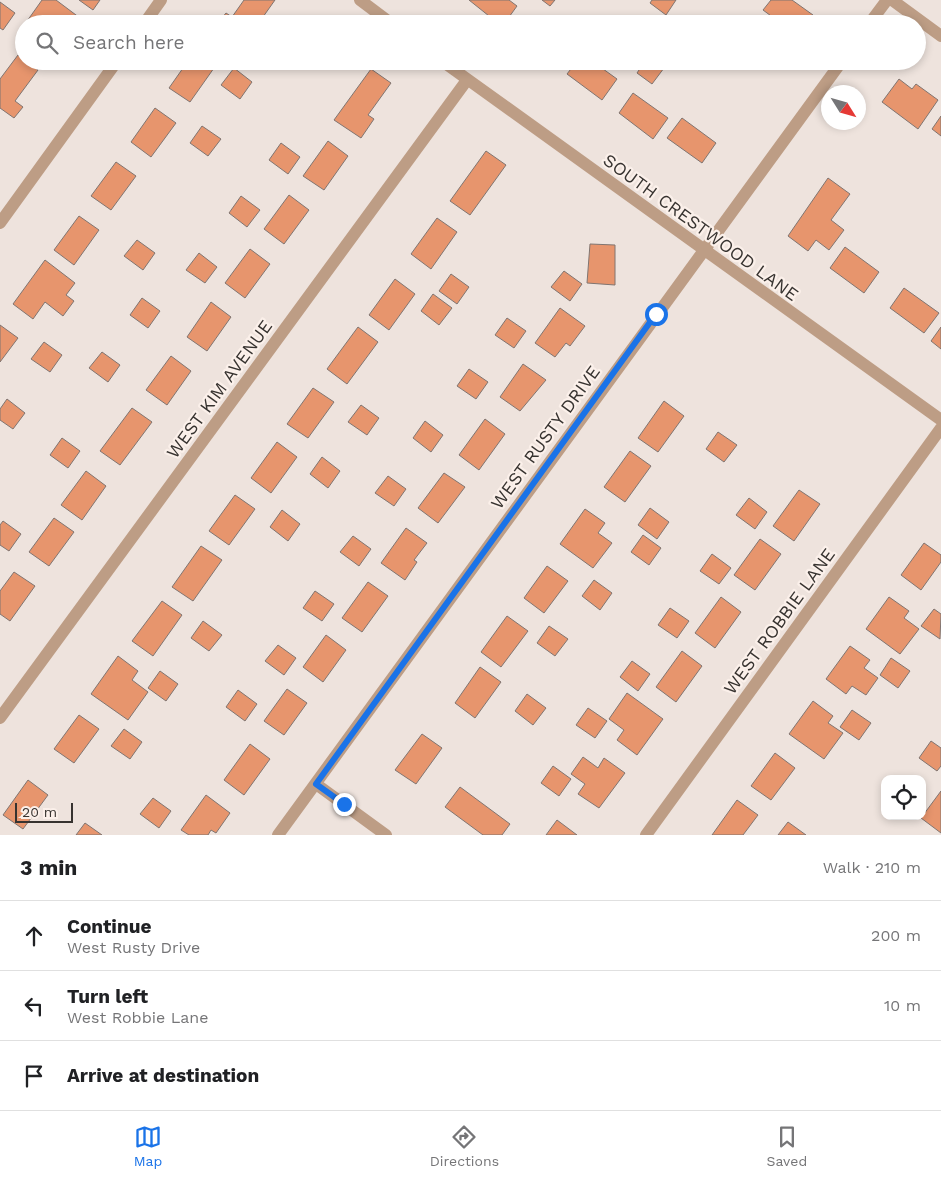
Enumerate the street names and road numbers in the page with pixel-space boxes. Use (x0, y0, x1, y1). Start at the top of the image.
street label: SOUTH CRESTWOOD LANE (599, 149, 803, 305)
street label: WEST KIM AVENUE (162, 316, 276, 462)
street label: WEST RUSTY DRIVE (486, 361, 604, 513)
street label: WEST ROBBIE LANE (719, 544, 839, 698)

